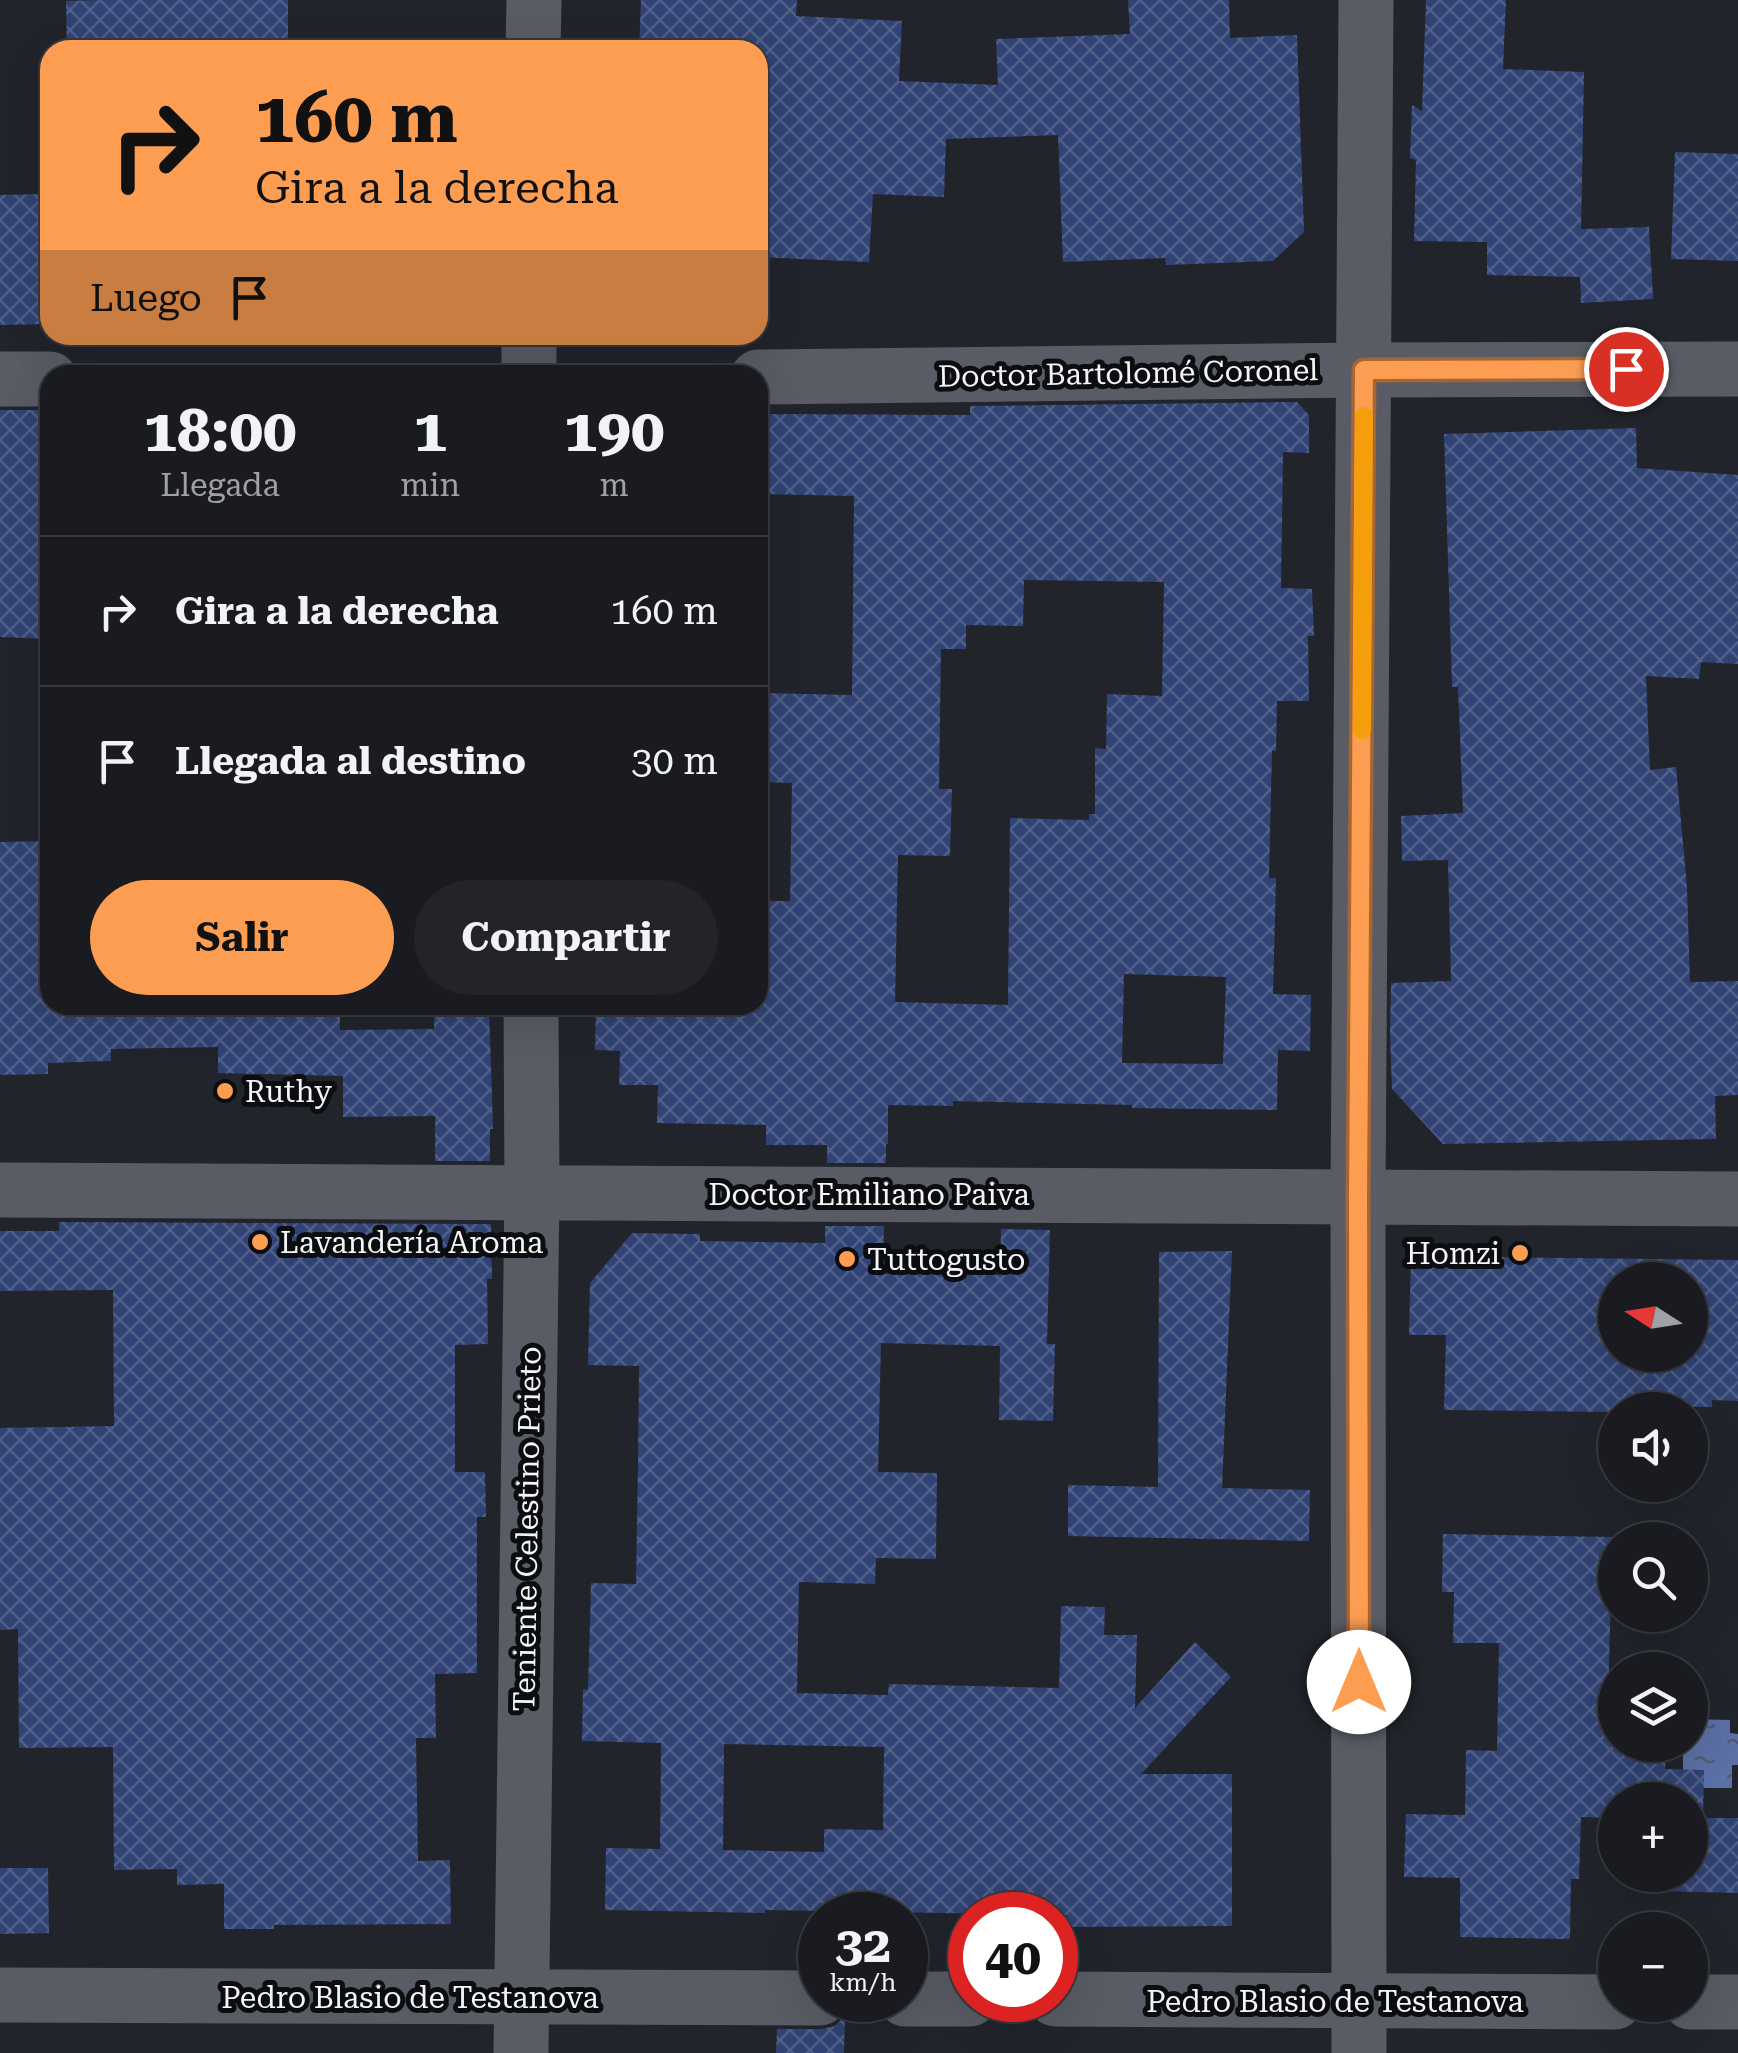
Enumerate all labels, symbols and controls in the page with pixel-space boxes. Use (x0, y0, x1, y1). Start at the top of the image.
text: 160 m (255, 77, 458, 159)
icon: right (90, 80, 220, 210)
text: Gira a la derecha (255, 161, 619, 214)
icon: arrive (222, 270, 277, 325)
text: Luego (90, 276, 202, 320)
pin (1584, 327, 1669, 412)
icon: arrive (1599, 342, 1654, 397)
street label: Doctor Bartolomé Coronel (937, 352, 1319, 394)
text: 18:00 (143, 395, 297, 466)
text: 1 (413, 395, 447, 466)
text: 190 (564, 395, 665, 466)
text: Llegada (160, 466, 280, 504)
text: min (400, 466, 460, 504)
text: m (600, 466, 629, 504)
icon: right (90, 584, 145, 639)
text: Gira a la derecha (175, 589, 499, 633)
text: 160 m (610, 589, 718, 633)
icon: arrive (90, 734, 145, 789)
text: Llegada al destino (175, 739, 526, 783)
text: 30 m (631, 739, 718, 783)
button: Salir (90, 880, 394, 995)
button: Compartir (414, 880, 718, 995)
place label: Ruthy (245, 1074, 332, 1109)
marker: Ruthy (214, 1080, 236, 1102)
street label: Doctor Emiliano Paiva (708, 1177, 1030, 1212)
place label: Lavandería Aroma (280, 1225, 543, 1260)
marker: Lavandería Aroma (249, 1231, 271, 1253)
place label: Homzi (1406, 1236, 1500, 1271)
place label: Tuttogusto (867, 1242, 1025, 1277)
marker: Homzi (1509, 1242, 1531, 1264)
marker: Tuttogusto (836, 1248, 858, 1270)
north arrow (1598, 1262, 1708, 1372)
map controls (1598, 1262, 1708, 2022)
street label: Teniente Celestino Prieto (506, 1346, 548, 1712)
button: sound (1598, 1392, 1708, 1502)
button: search (1598, 1522, 1708, 1632)
position arrow (1307, 1630, 1411, 1734)
button: layers (1598, 1652, 1708, 1762)
button: + (1598, 1782, 1708, 1892)
speed limit sign: 40 (948, 1892, 1078, 2022)
button: − (1598, 1912, 1708, 2022)
text: 32 (835, 1916, 891, 1974)
text: km/h (830, 1968, 896, 1997)
street label: Pedro Blasio de Testanova (221, 1980, 599, 2015)
street label: Pedro Blasio de Testanova (1146, 1984, 1524, 2019)

